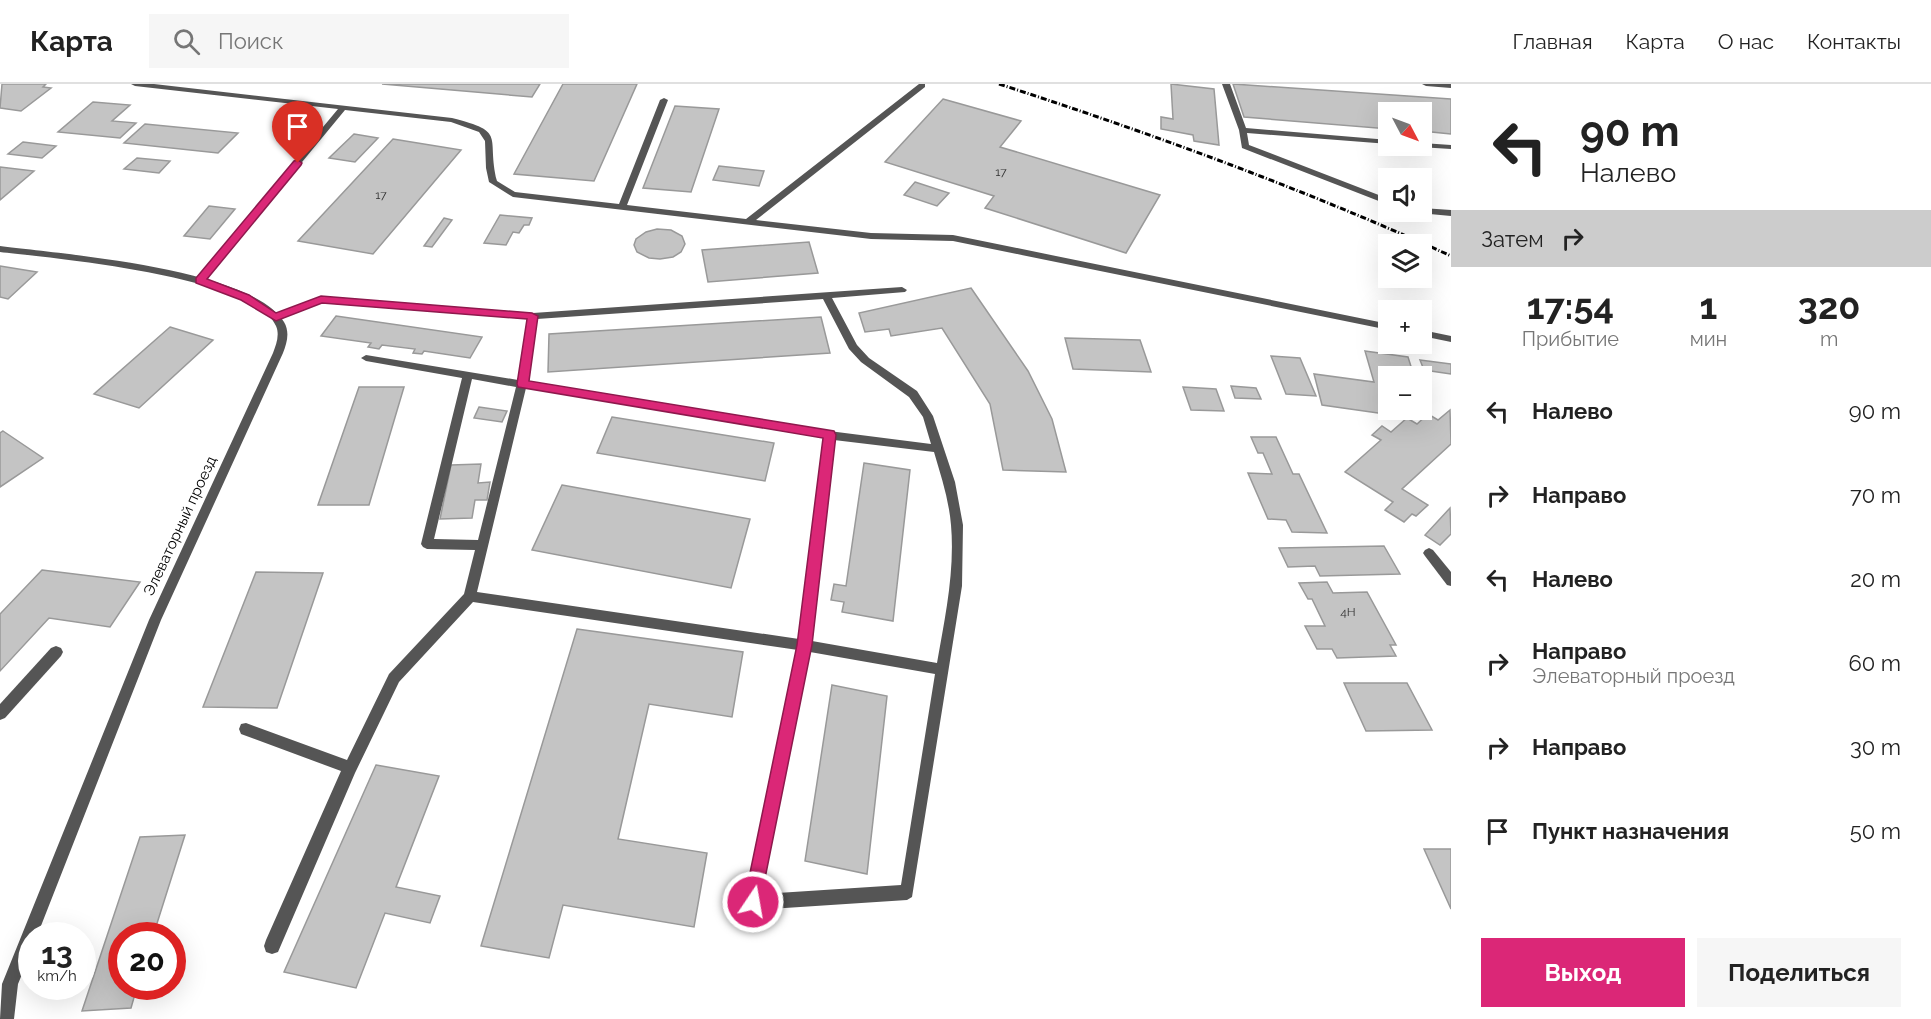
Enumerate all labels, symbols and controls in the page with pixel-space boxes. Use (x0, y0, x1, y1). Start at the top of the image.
search box (149, 14, 569, 68)
text: Карта (30, 25, 113, 58)
icon: search (170, 25, 203, 58)
text: Поиск (218, 28, 283, 54)
text: Главная (1513, 29, 1593, 54)
text: Карта (1626, 29, 1685, 54)
text: О нас (1718, 29, 1774, 54)
text: Контакты (1807, 29, 1901, 54)
pin (272, 101, 323, 163)
north arrow (1378, 102, 1432, 156)
map controls (1378, 102, 1432, 420)
text: 90 m (1580, 107, 1680, 156)
icon: left (1481, 108, 1559, 186)
icon: arrive (281, 110, 314, 143)
text: Налево (1580, 157, 1676, 188)
house number: 17 (995, 165, 1007, 179)
button: sound (1378, 168, 1432, 222)
house number: 17 (375, 188, 387, 202)
icon: right (1556, 222, 1589, 255)
text: Затем (1481, 226, 1544, 252)
button: layers (1378, 234, 1432, 288)
text: 17:54 (1527, 285, 1614, 327)
text: 1 (1700, 285, 1717, 327)
text: 320 (1798, 285, 1860, 327)
button: + (1378, 300, 1432, 354)
text: Прибытие (1522, 327, 1619, 351)
text: мин (1690, 327, 1727, 351)
text: m (1820, 327, 1838, 351)
button: − (1378, 366, 1432, 420)
icon: left (1481, 395, 1514, 428)
text: Налево (1532, 398, 1613, 424)
text: 90 m (1849, 398, 1901, 424)
street label: Элеваторный проезд (140, 453, 220, 599)
icon: right (1481, 479, 1514, 512)
text: Направо (1532, 482, 1626, 508)
text: 70 m (1850, 482, 1901, 508)
icon: left (1481, 563, 1514, 596)
text: Налево (1532, 566, 1613, 592)
text: 20 m (1850, 566, 1901, 592)
house number: 4Н (1340, 605, 1356, 619)
text: Направо (1532, 638, 1626, 664)
icon: right (1481, 647, 1514, 680)
text: 60 m (1848, 650, 1901, 676)
text: Элеваторный проезд (1532, 664, 1735, 688)
icon: right (1481, 731, 1514, 764)
text: Направо (1532, 734, 1626, 760)
text: 30 m (1850, 734, 1901, 760)
icon: arrive (1481, 815, 1514, 848)
text: Пункт назначения (1532, 818, 1729, 844)
text: 50 m (1850, 818, 1901, 844)
position arrow (721, 870, 785, 934)
speed limit sign: 20 (108, 922, 186, 1000)
text: 13 (41, 936, 73, 971)
button: Выход (1481, 938, 1685, 1007)
button: Поделиться (1697, 938, 1901, 1007)
text: km/h (37, 967, 77, 985)

